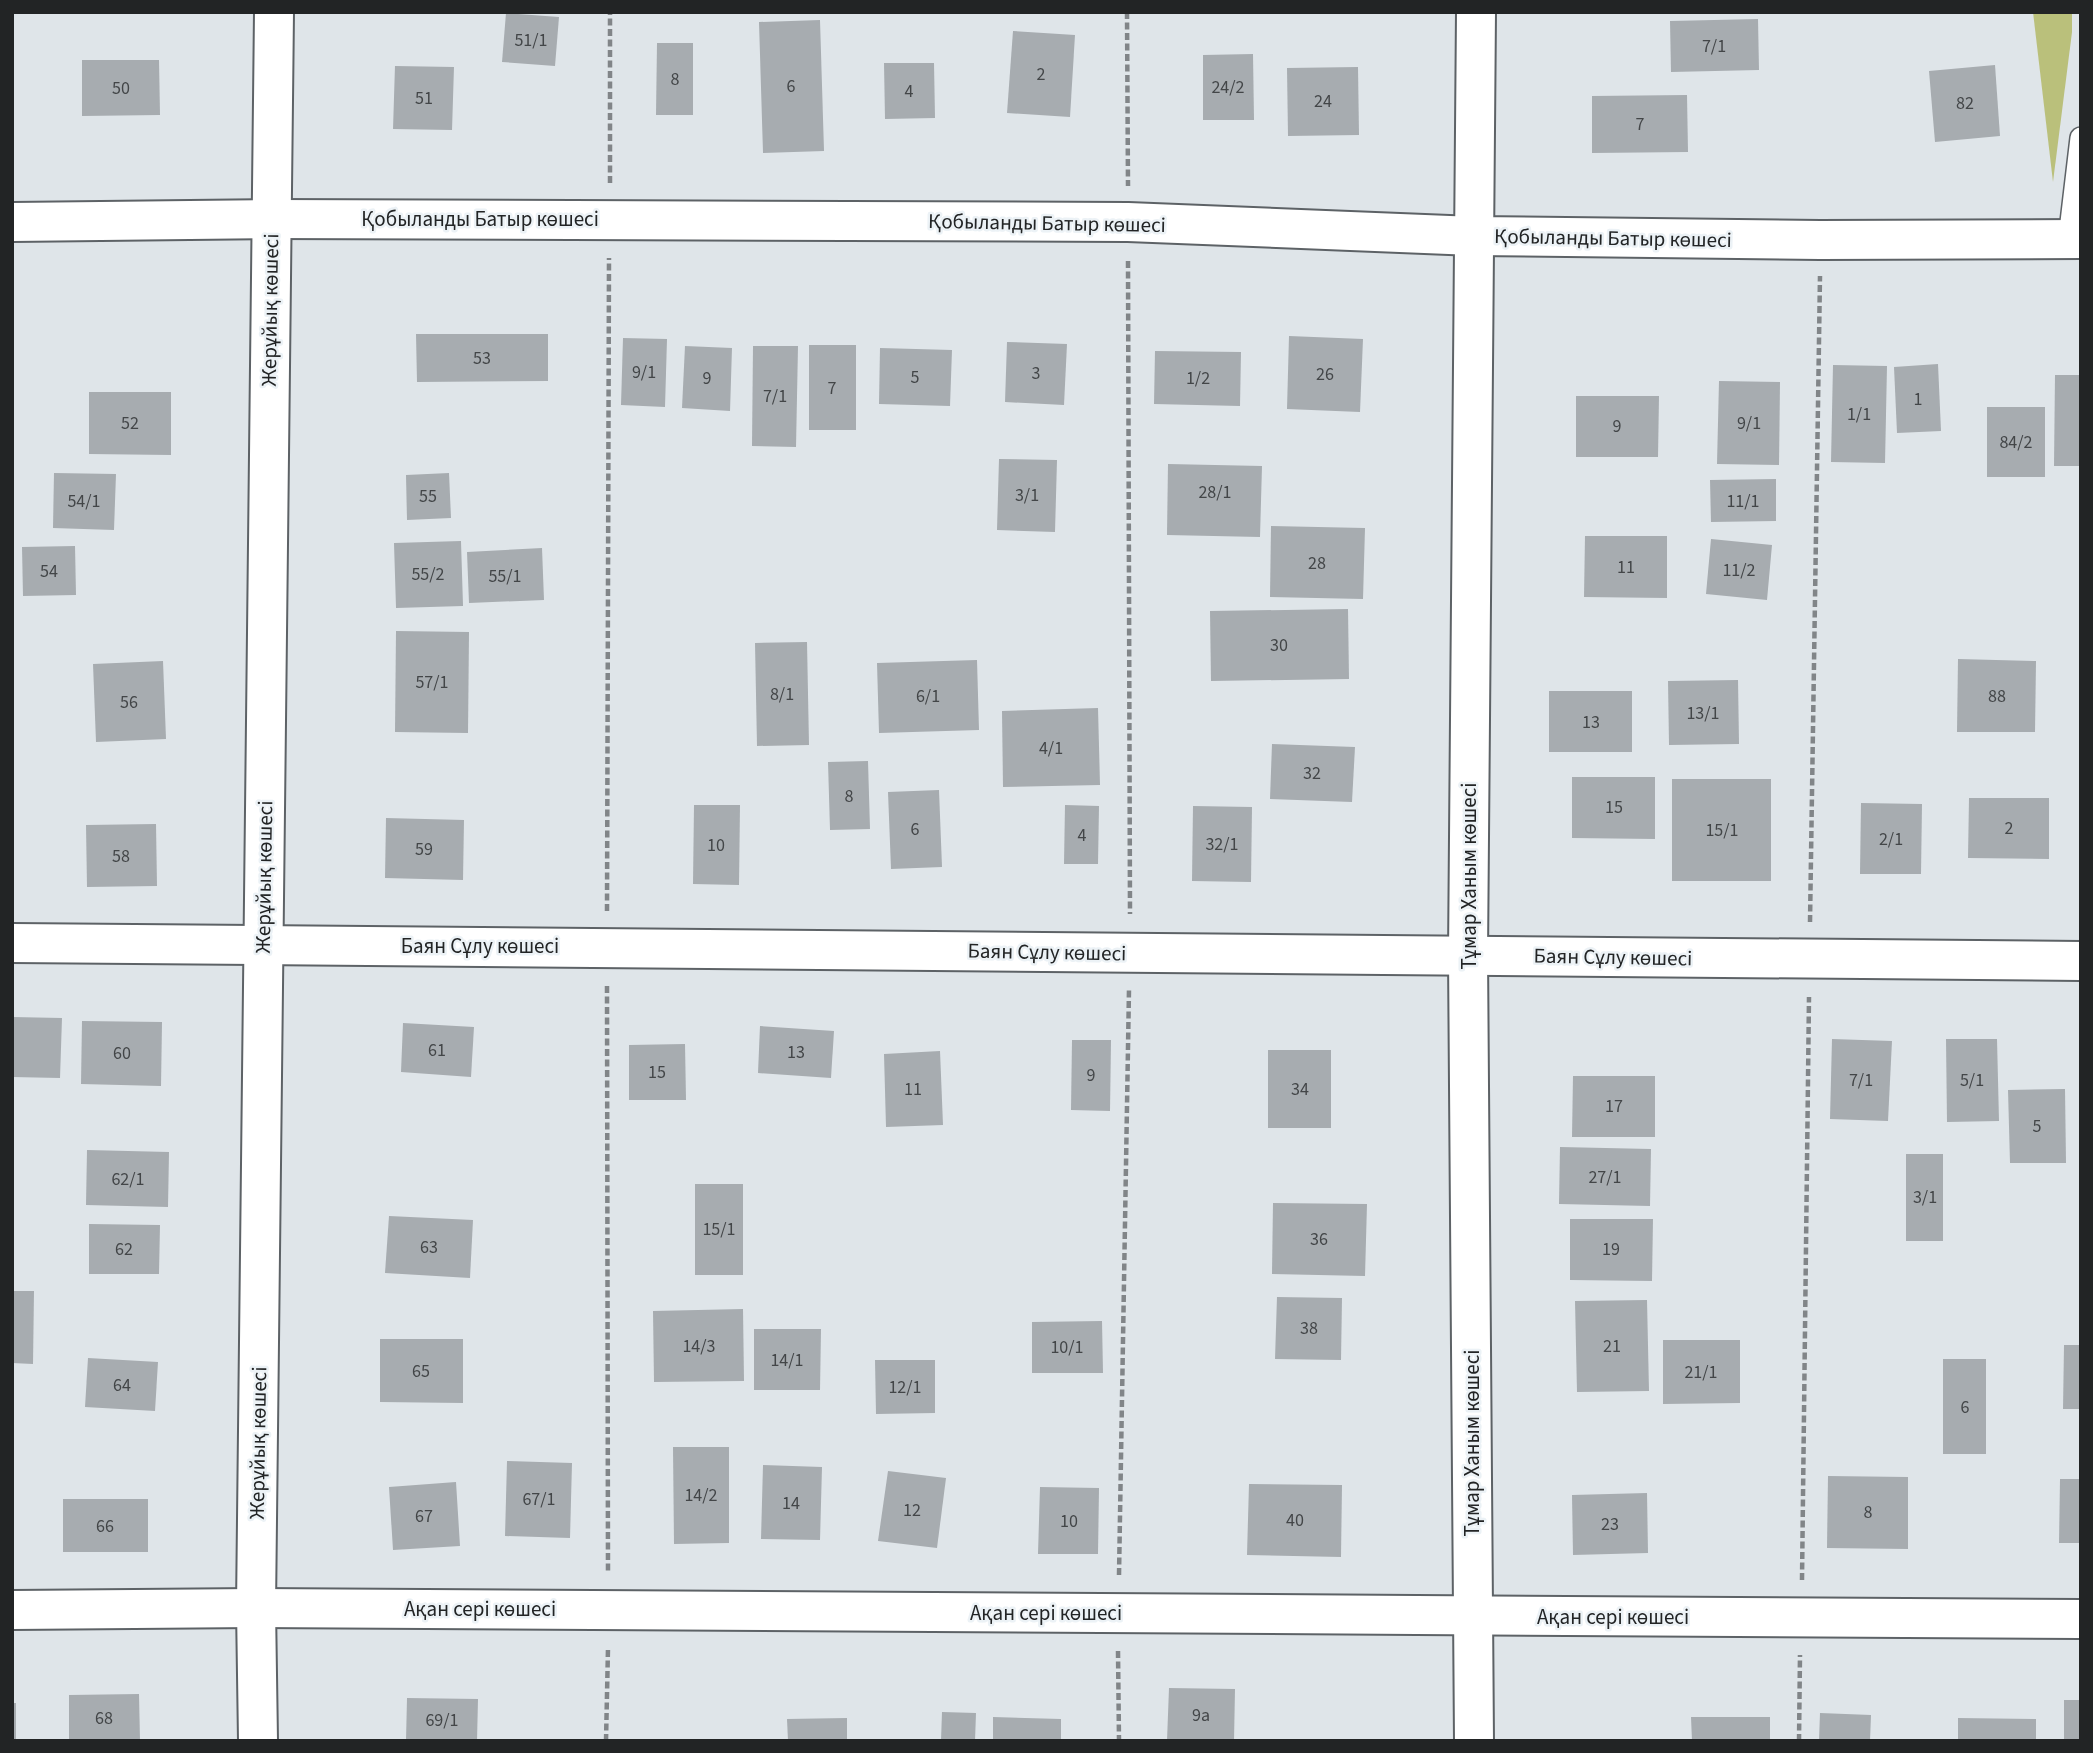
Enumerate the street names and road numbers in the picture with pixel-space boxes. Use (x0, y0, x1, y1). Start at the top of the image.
street label: Қобыланды Батыр көшесі (361, 204, 599, 234)
street label: Қобыланды Батыр көшесі (928, 206, 1166, 240)
street label: Қобыланды Батыр көшесі (1494, 221, 1732, 255)
street label: Жерұйық көшесі (254, 233, 286, 387)
street label: Тұмар Ханым көшесі (1454, 782, 1484, 970)
street label: Жерұйық көшесі (248, 800, 280, 954)
street label: Баян Сұлу көшесі (401, 931, 559, 961)
street label: Баян Сұлу көшесі (967, 936, 1127, 968)
street label: Баян Сұлу көшесі (1533, 941, 1693, 973)
street label: Тұмар Ханым көшесі (1457, 1349, 1487, 1537)
street label: Жерұйық көшесі (242, 1366, 274, 1520)
street label: Ақан сері көшесі (404, 1594, 556, 1624)
street label: Ақан сері көшесі (970, 1598, 1122, 1628)
street label: Ақан сері көшесі (1537, 1602, 1689, 1632)

